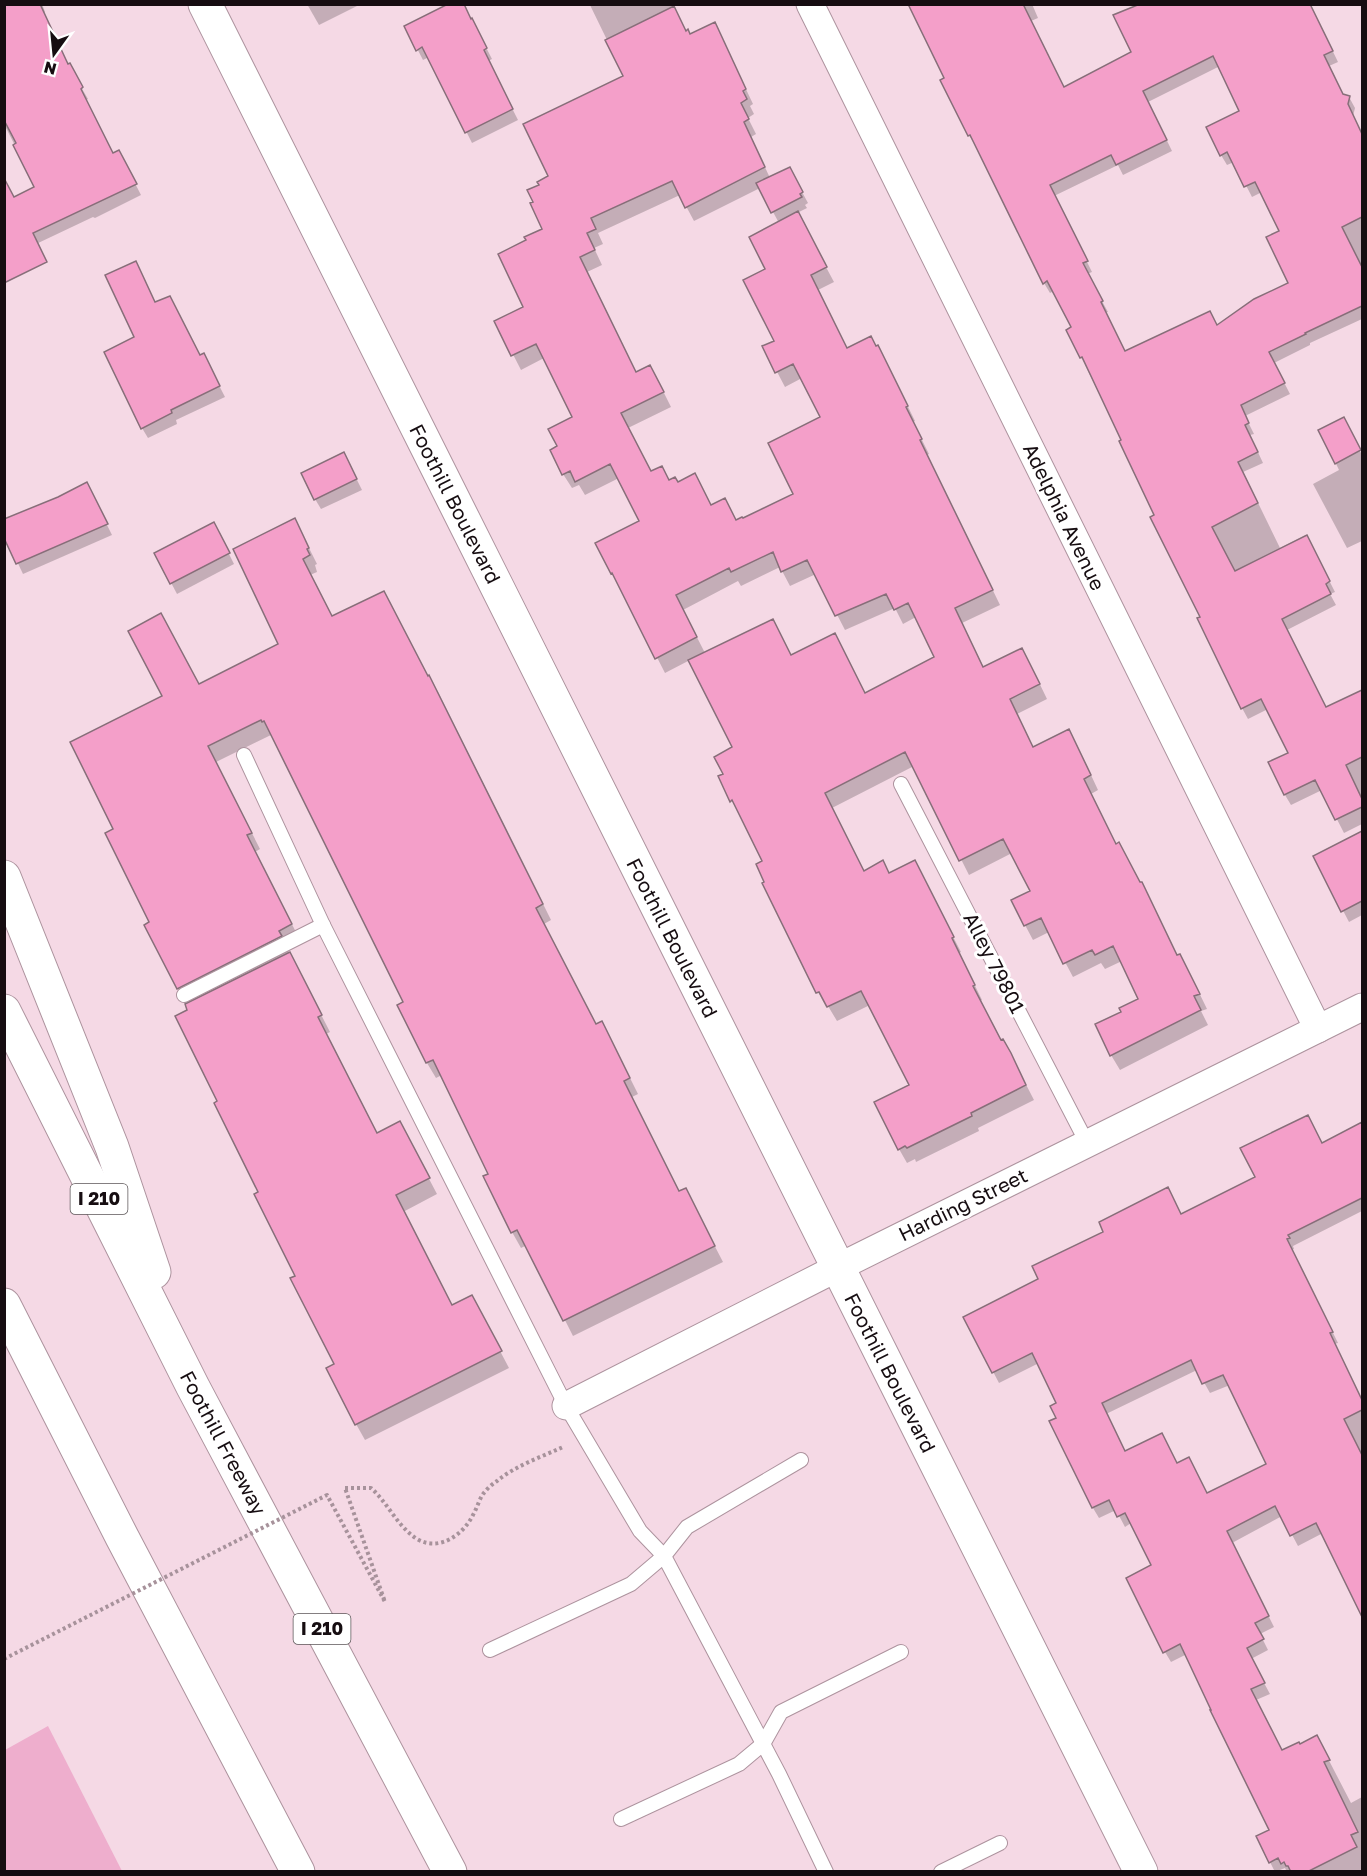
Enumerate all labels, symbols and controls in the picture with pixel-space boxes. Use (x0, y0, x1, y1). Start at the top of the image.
north arrow (24, 24, 84, 84)
text: N (42, 57, 59, 80)
street label: Foothill Boulevard (405, 420, 507, 587)
street label: Adelphia Avenue (1019, 439, 1111, 594)
street label: Foothill Boulevard (622, 854, 724, 1021)
street label: Alley 79801 (959, 908, 1031, 1017)
street label: Harding Street (894, 1163, 1031, 1246)
road number: I 210 (70, 1184, 128, 1214)
street label: Foothill Boulevard (840, 1289, 942, 1456)
street label: Foothill Freeway (176, 1366, 272, 1519)
road number: I 210 (294, 1614, 350, 1644)

